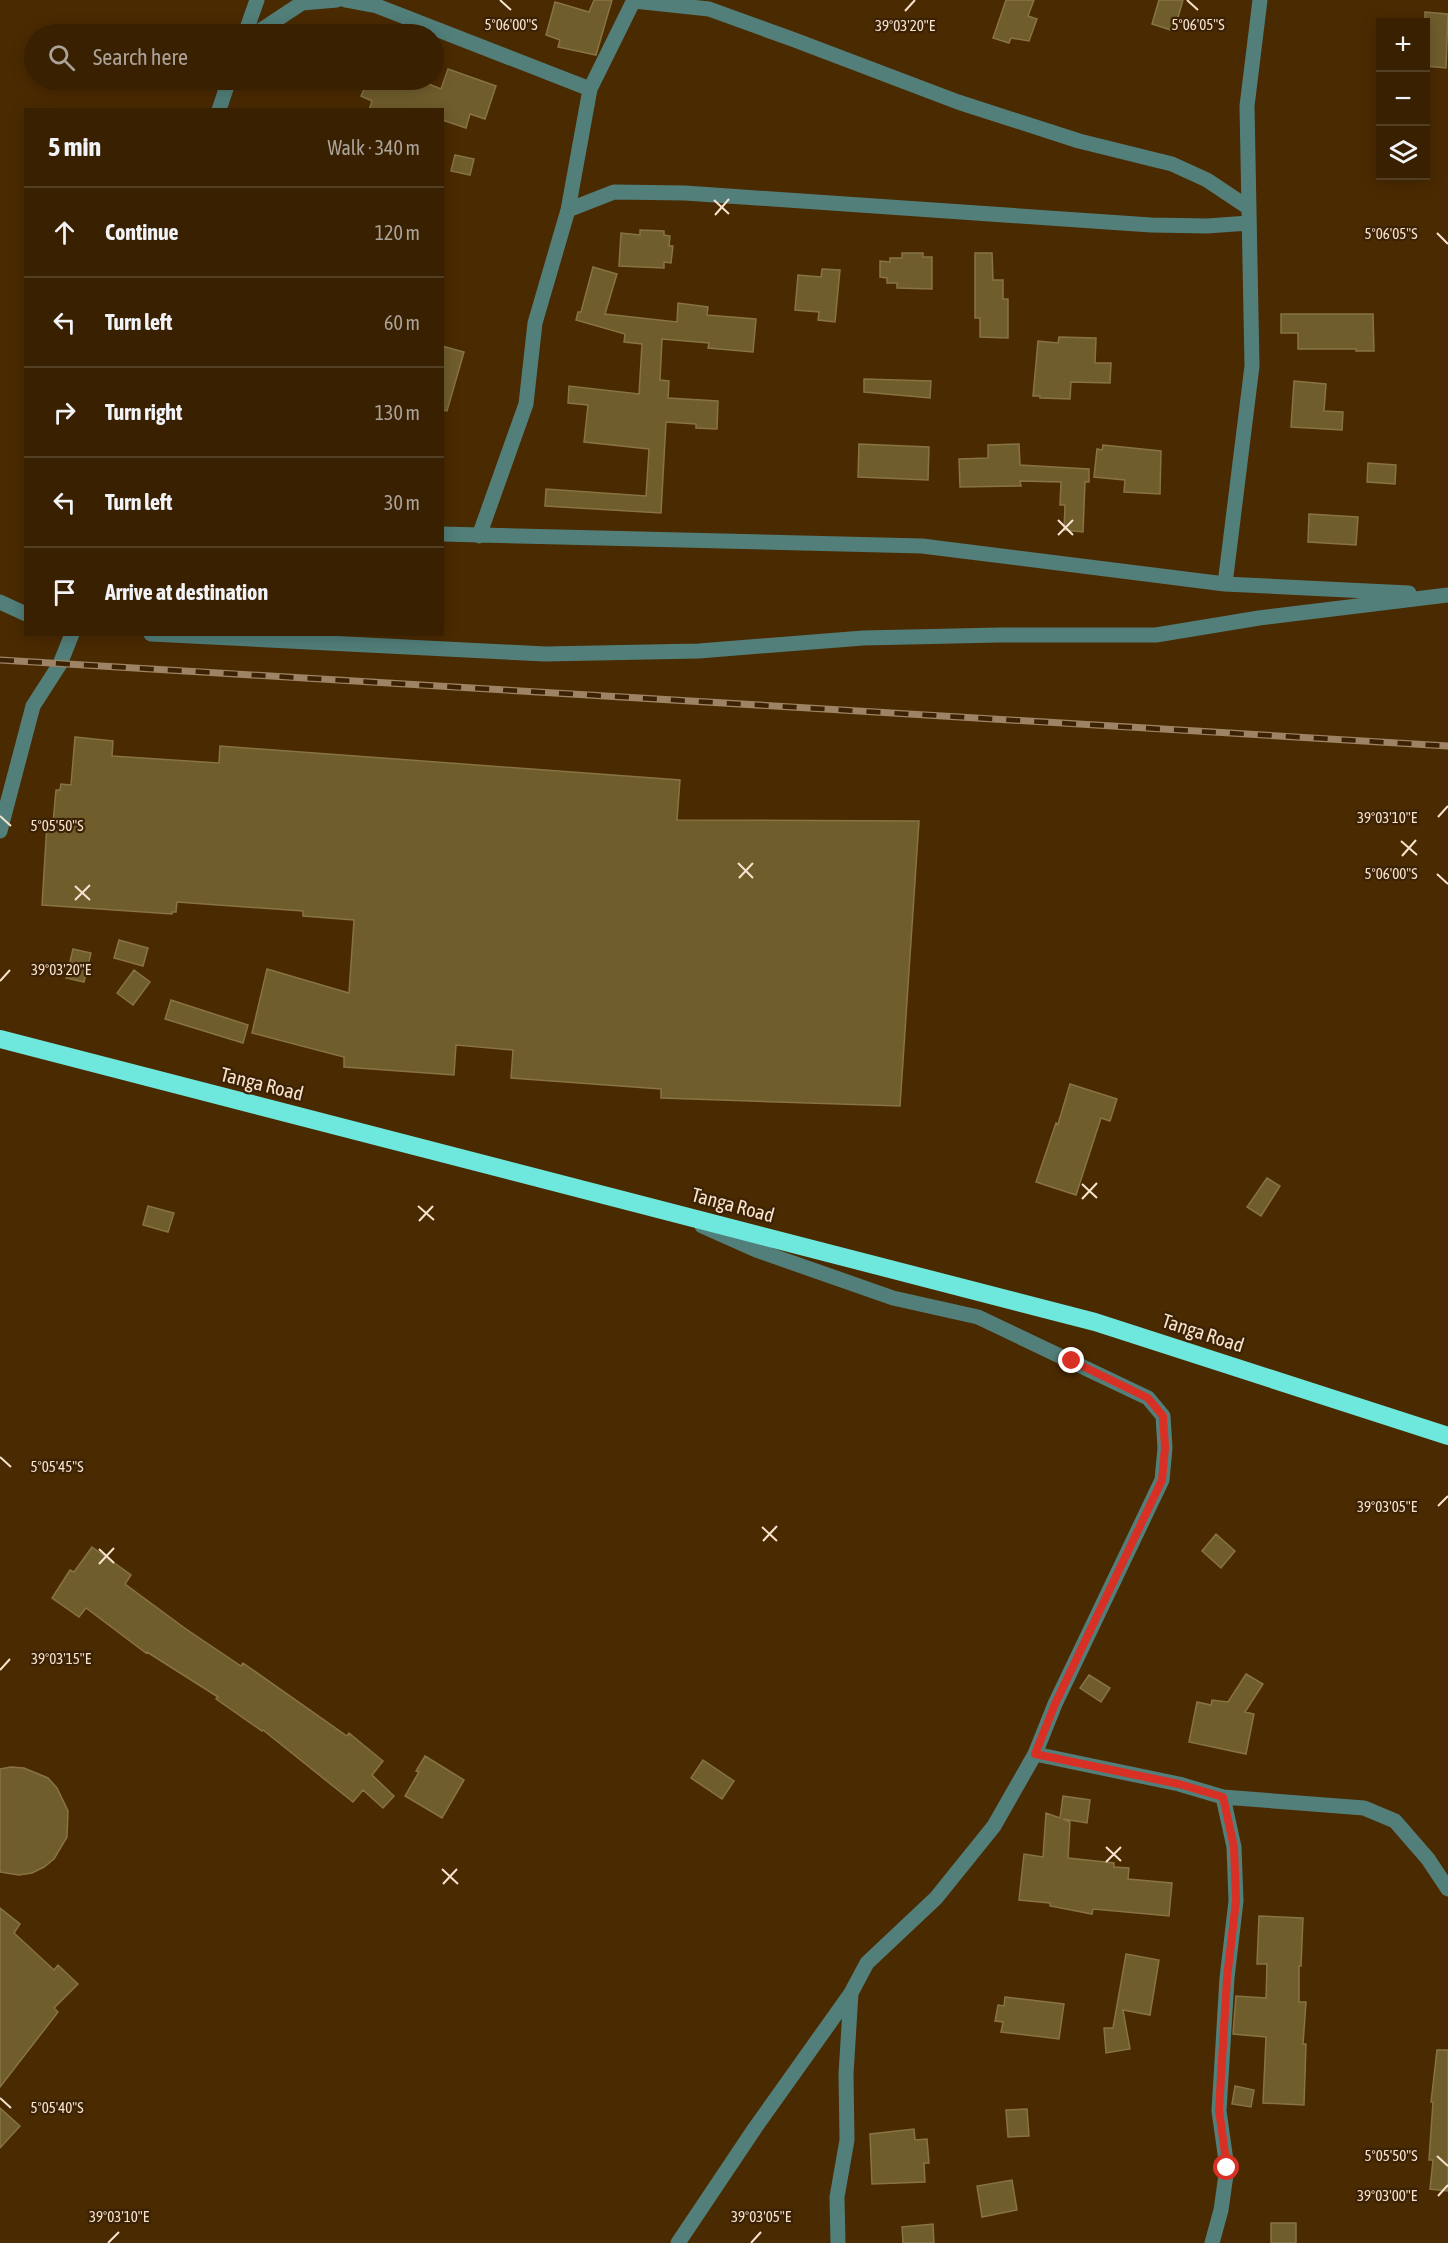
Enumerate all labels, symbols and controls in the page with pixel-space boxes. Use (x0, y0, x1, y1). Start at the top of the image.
text: 5°06'00"S (484, 16, 538, 33)
text: 5°06'05"S (1171, 16, 1225, 33)
text: 39°03'20"E (875, 17, 936, 34)
map controls (1376, 18, 1430, 180)
button: + (1376, 18, 1430, 72)
search box (24, 24, 444, 90)
icon: search (45, 41, 78, 74)
text: Search here (93, 44, 188, 70)
button: − (1376, 72, 1430, 126)
button: layers (1376, 126, 1430, 180)
text: 5 min (48, 132, 101, 162)
text: Walk · 340 m (328, 136, 420, 159)
icon: ahead (48, 216, 81, 249)
text: Continue (105, 219, 179, 245)
text: 120 m (375, 221, 420, 244)
text: 5°06'05"S (1364, 225, 1418, 242)
icon: left (48, 306, 81, 339)
text: Turn left (105, 309, 172, 335)
text: 60 m (384, 311, 420, 334)
icon: right (48, 396, 81, 429)
text: Turn right (105, 399, 182, 425)
text: 130 m (375, 401, 420, 424)
icon: left (48, 486, 81, 519)
text: Turn left (105, 489, 172, 515)
text: 30 m (384, 491, 420, 514)
icon: arrive (48, 576, 81, 609)
text: Arrive at destination (105, 579, 268, 605)
text: 39°03'10"E (1357, 809, 1418, 826)
text: 5°05'50"S (30, 817, 84, 834)
text: 5°06'00"S (1364, 865, 1418, 882)
text: 39°03'20"E (31, 961, 92, 978)
street label: Tanga Road (218, 1062, 306, 1105)
street label: Tanga Road (689, 1182, 777, 1227)
street label: Tanga Road (1159, 1308, 1247, 1357)
route end (1058, 1347, 1084, 1373)
text: 5°05'45"S (30, 1458, 84, 1475)
text: 39°03'05"E (1357, 1498, 1418, 1515)
text: 39°03'15"E (31, 1650, 92, 1667)
text: 5°05'40"S (30, 2099, 84, 2116)
text: 5°05'50"S (1364, 2147, 1418, 2164)
route start (1213, 2154, 1239, 2180)
text: 39°03'00"E (1357, 2187, 1418, 2204)
text: 39°03'10"E (89, 2208, 150, 2225)
text: 39°03'05"E (731, 2208, 792, 2225)

